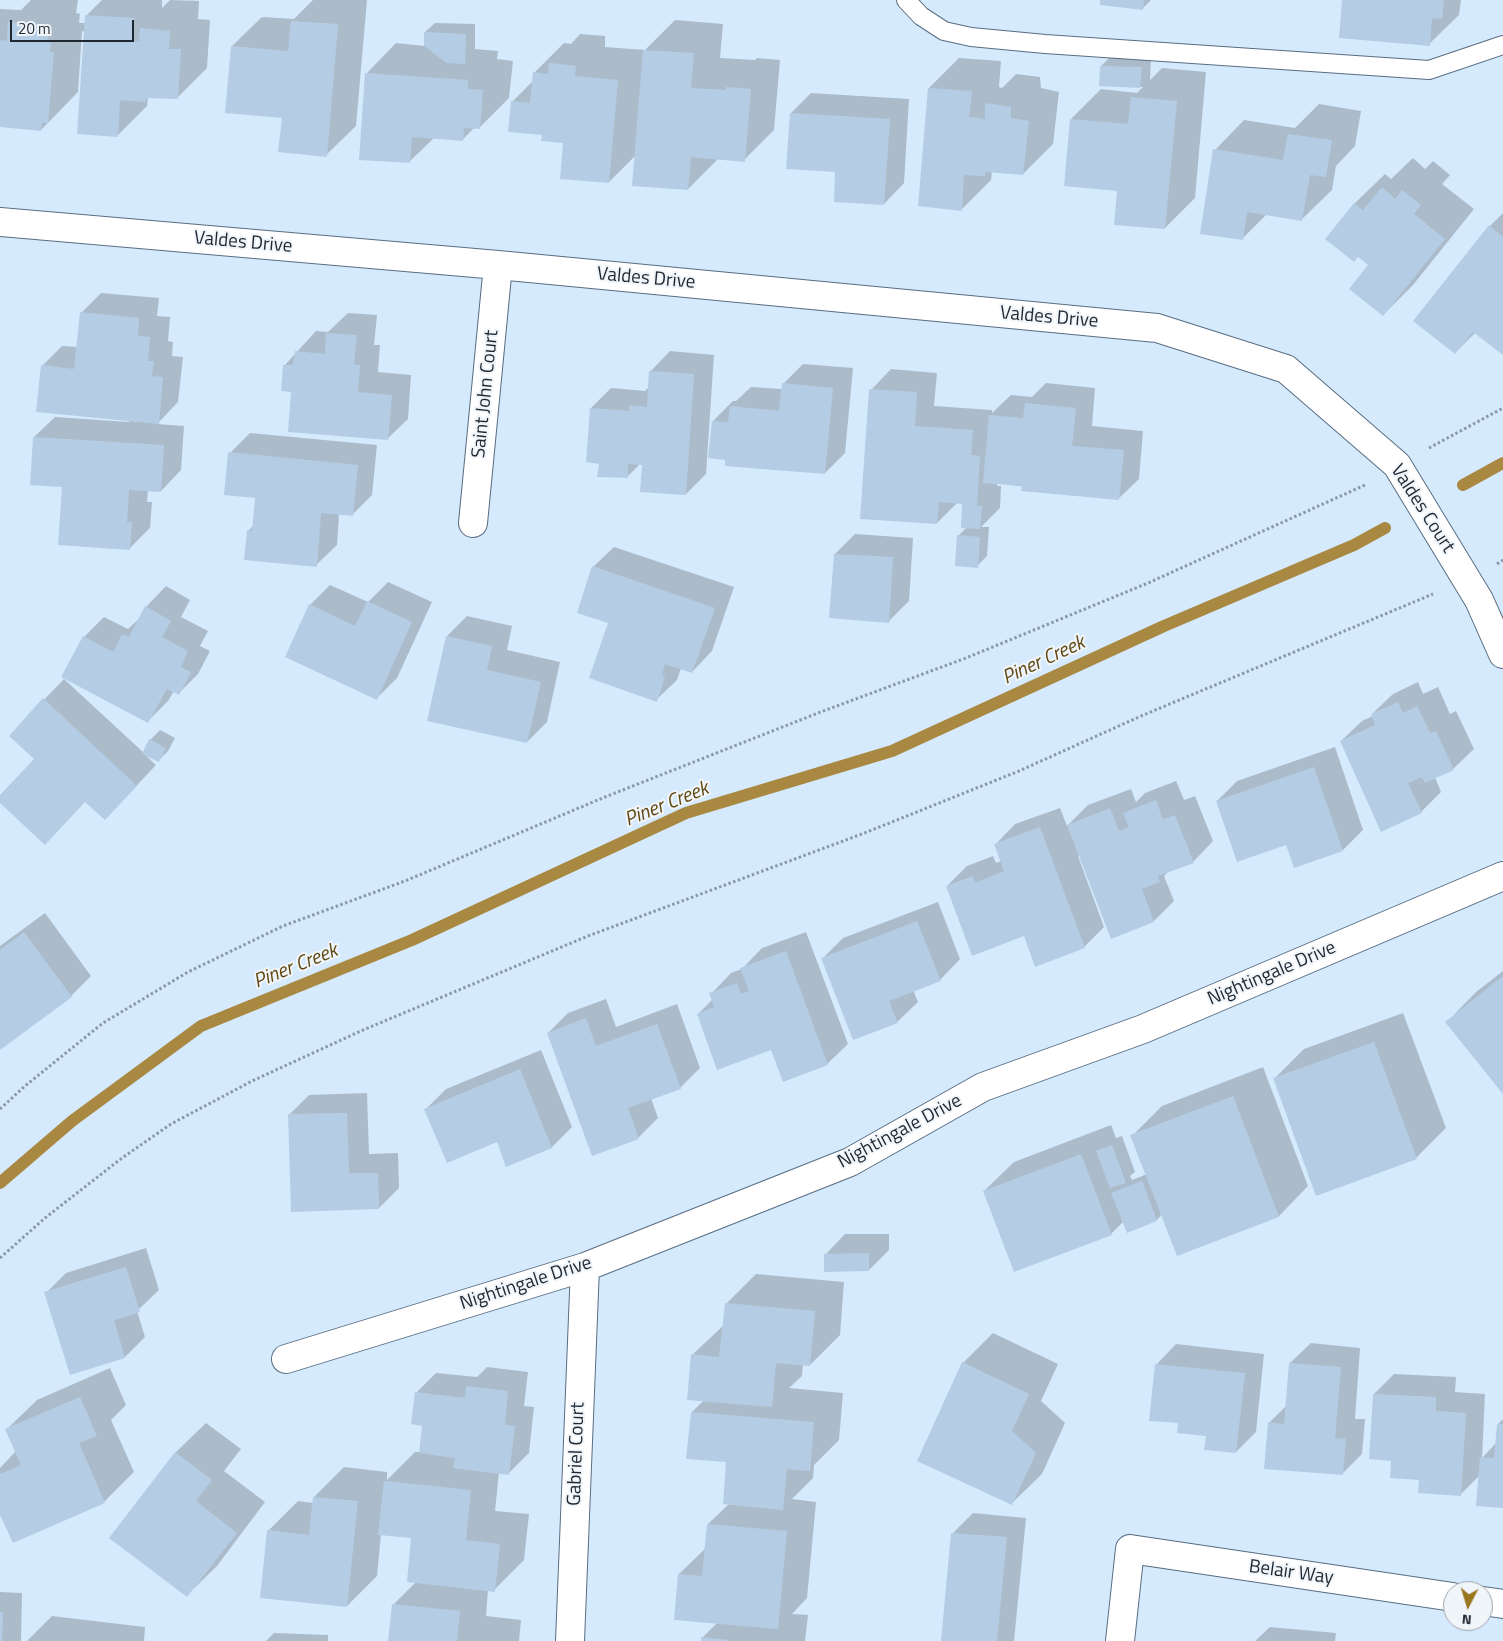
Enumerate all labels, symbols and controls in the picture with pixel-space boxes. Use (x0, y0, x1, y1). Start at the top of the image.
scale bar (12, 10, 136, 42)
text: 20 m (18, 17, 51, 40)
street label: Valdes Drive (193, 227, 293, 259)
street label: Valdes Drive (596, 263, 696, 295)
street label: Valdes Drive (999, 302, 1099, 334)
street label: Saint John Court (468, 329, 504, 459)
street label: Valdes Court (1385, 461, 1459, 557)
water label: Piner Creek (999, 631, 1089, 691)
water label: Piner Creek (621, 777, 713, 833)
street label: Nightingale Drive (1205, 937, 1339, 1011)
water label: Piner Creek (250, 939, 342, 995)
street label: Nightingale Drive (834, 1090, 966, 1174)
street label: Nightingale Drive (457, 1252, 595, 1316)
street label: Gabriel Court (564, 1402, 590, 1506)
street label: Belair Way (1247, 1556, 1335, 1590)
north arrow (1443, 1581, 1493, 1631)
text: N (1461, 1610, 1472, 1631)

